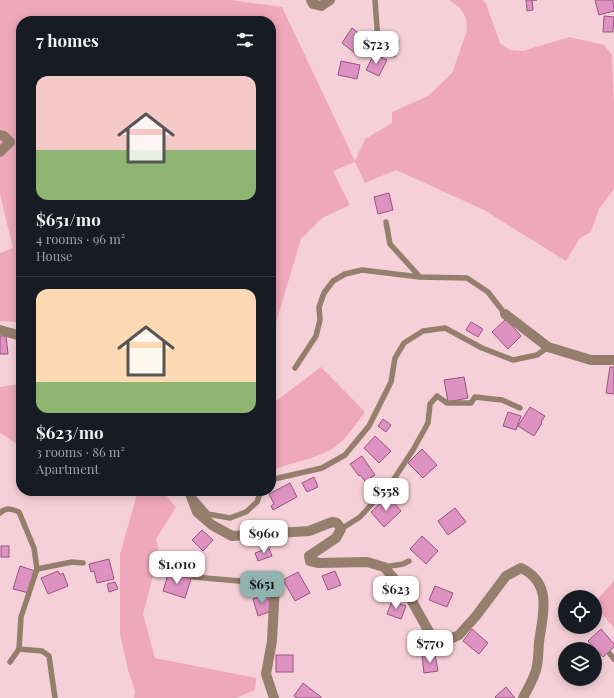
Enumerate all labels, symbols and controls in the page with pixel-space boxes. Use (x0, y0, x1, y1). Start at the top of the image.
text: 7 homes (36, 29, 99, 51)
icon: filters (234, 29, 256, 51)
pin: $723 (352, 31, 400, 65)
text: $723 (363, 35, 389, 52)
icon: home (110, 102, 182, 174)
text: $651/mo (36, 208, 101, 230)
text: 4 rooms · 96 m² (36, 230, 125, 247)
text: House (36, 247, 73, 264)
icon: home (110, 315, 182, 387)
text: $623/mo (36, 421, 104, 443)
text: 3 rooms · 86 m² (36, 443, 125, 460)
text: Apartment (36, 460, 99, 477)
pin: $558 (362, 478, 410, 512)
text: $558 (373, 482, 399, 499)
pin: $960 (240, 520, 288, 554)
text: $960 (249, 524, 279, 541)
pin: $1,010 (144, 551, 210, 585)
text: $1,010 (158, 555, 196, 572)
pin: $651 (238, 571, 286, 605)
text: $651 (249, 575, 275, 592)
pin: $623 (372, 576, 420, 610)
text: $623 (382, 580, 410, 597)
map controls (558, 590, 602, 686)
button: locate (558, 590, 602, 634)
pin: $770 (406, 630, 454, 664)
text: $770 (416, 634, 444, 651)
button: layers (558, 642, 602, 686)

